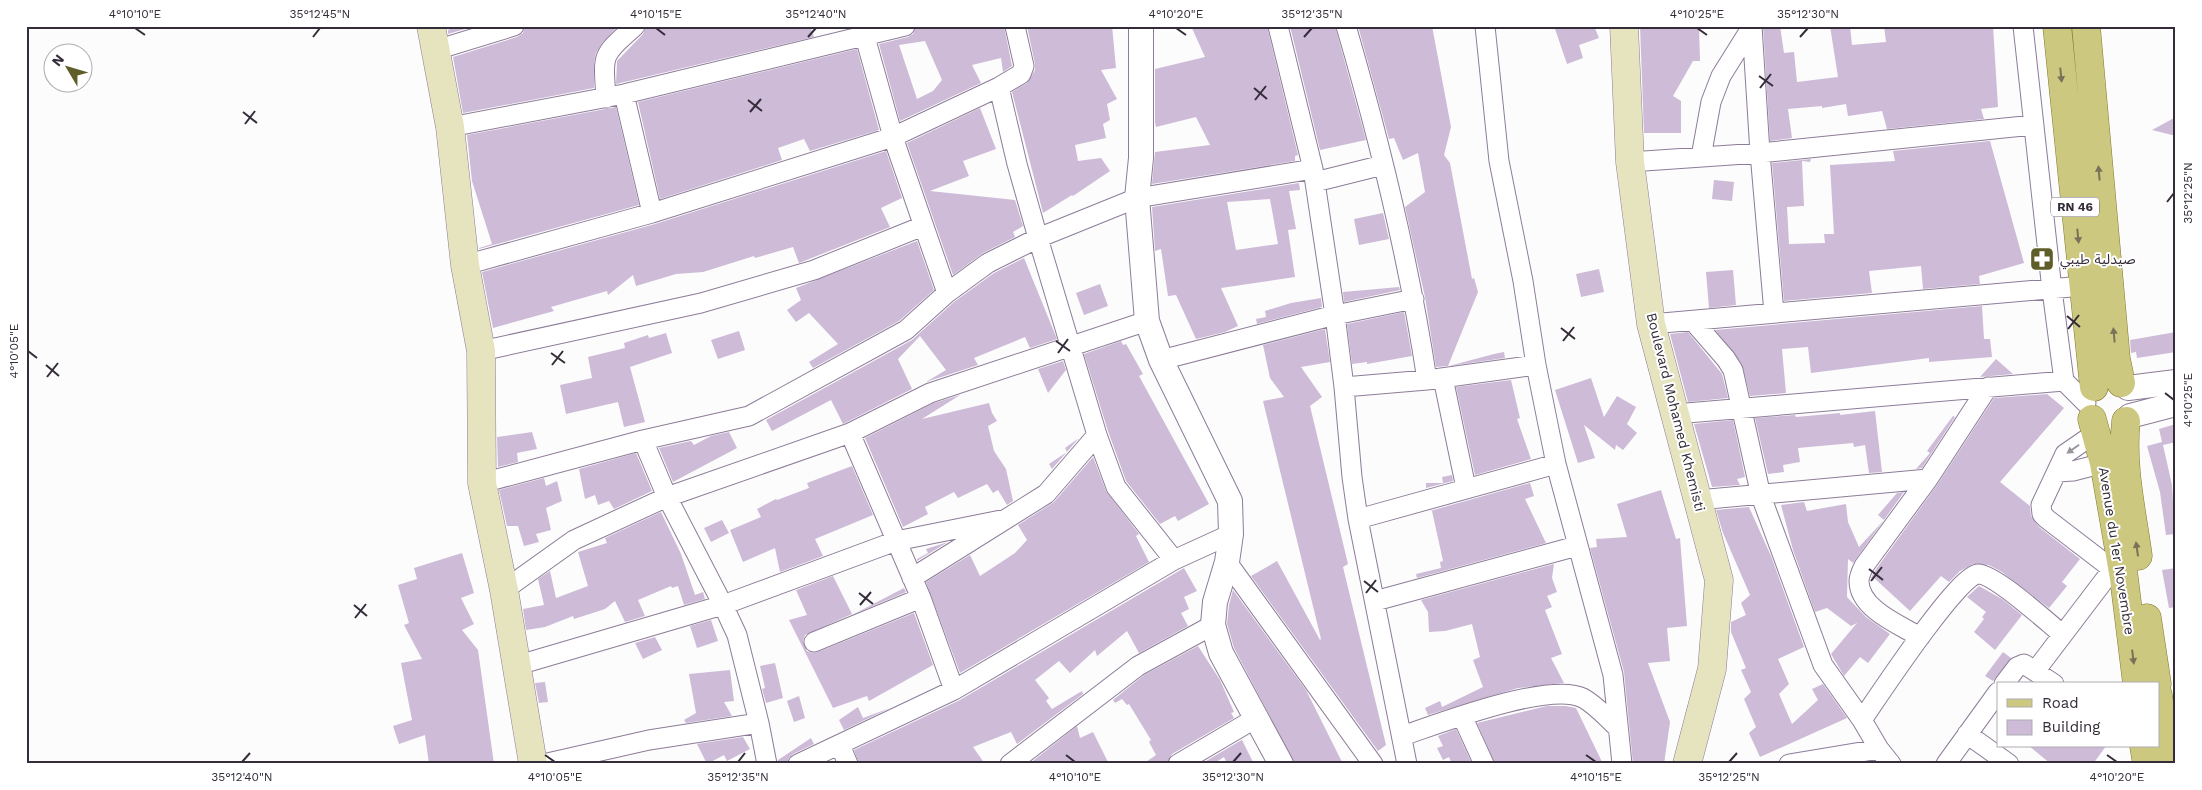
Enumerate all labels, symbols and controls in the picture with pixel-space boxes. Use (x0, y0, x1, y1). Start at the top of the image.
text: 4°10'10"E (109, 7, 162, 21)
text: 35°12'45"N (290, 7, 350, 21)
text: 4°10'15"E (630, 7, 682, 21)
text: 35°12'40"N (785, 7, 847, 21)
text: 4°10'20"E (1149, 7, 1204, 21)
text: 35°12'35"N (1281, 7, 1343, 21)
text: 4°10'25"E (1670, 7, 1724, 21)
text: 35°12'30"N (1777, 7, 1839, 21)
north arrow (42, 42, 92, 92)
text: N (48, 51, 67, 69)
one-way arrow (2058, 67, 2066, 83)
text: 35°12'25"N (2181, 162, 2195, 224)
one-way arrow (2095, 165, 2103, 181)
road number: RN 46 (2051, 198, 2099, 216)
one-way arrow (2074, 229, 2082, 245)
pharmacy icon: صيدلية طيبي (2029, 246, 2055, 272)
place label: صيدلية طيبي (2060, 251, 2136, 270)
street label: Boulevard Mohamed Khemisti (1644, 311, 1708, 513)
text: 4°10'05"E (7, 323, 21, 378)
one-way arrow (2110, 327, 2118, 343)
text: 4°10'25"E (2181, 373, 2195, 427)
one-way arrow (2066, 444, 2080, 454)
street label: Avenue du 1er Novembre (2096, 466, 2138, 636)
one-way arrow (2133, 541, 2141, 557)
one-way arrow (2129, 649, 2137, 665)
legend (1997, 682, 2160, 748)
text: Road (2042, 694, 2079, 712)
text: Building (2042, 718, 2100, 736)
text: 35°12'40"N (211, 770, 273, 784)
text: 4°10'05"E (528, 770, 583, 784)
text: 35°12'35"N (707, 770, 769, 784)
text: 4°10'10"E (1049, 770, 1102, 784)
text: 35°12'30"N (1202, 770, 1264, 784)
text: 4°10'15"E (1570, 770, 1622, 784)
text: 35°12'25"N (1698, 770, 1760, 784)
text: 4°10'20"E (2090, 770, 2145, 784)

